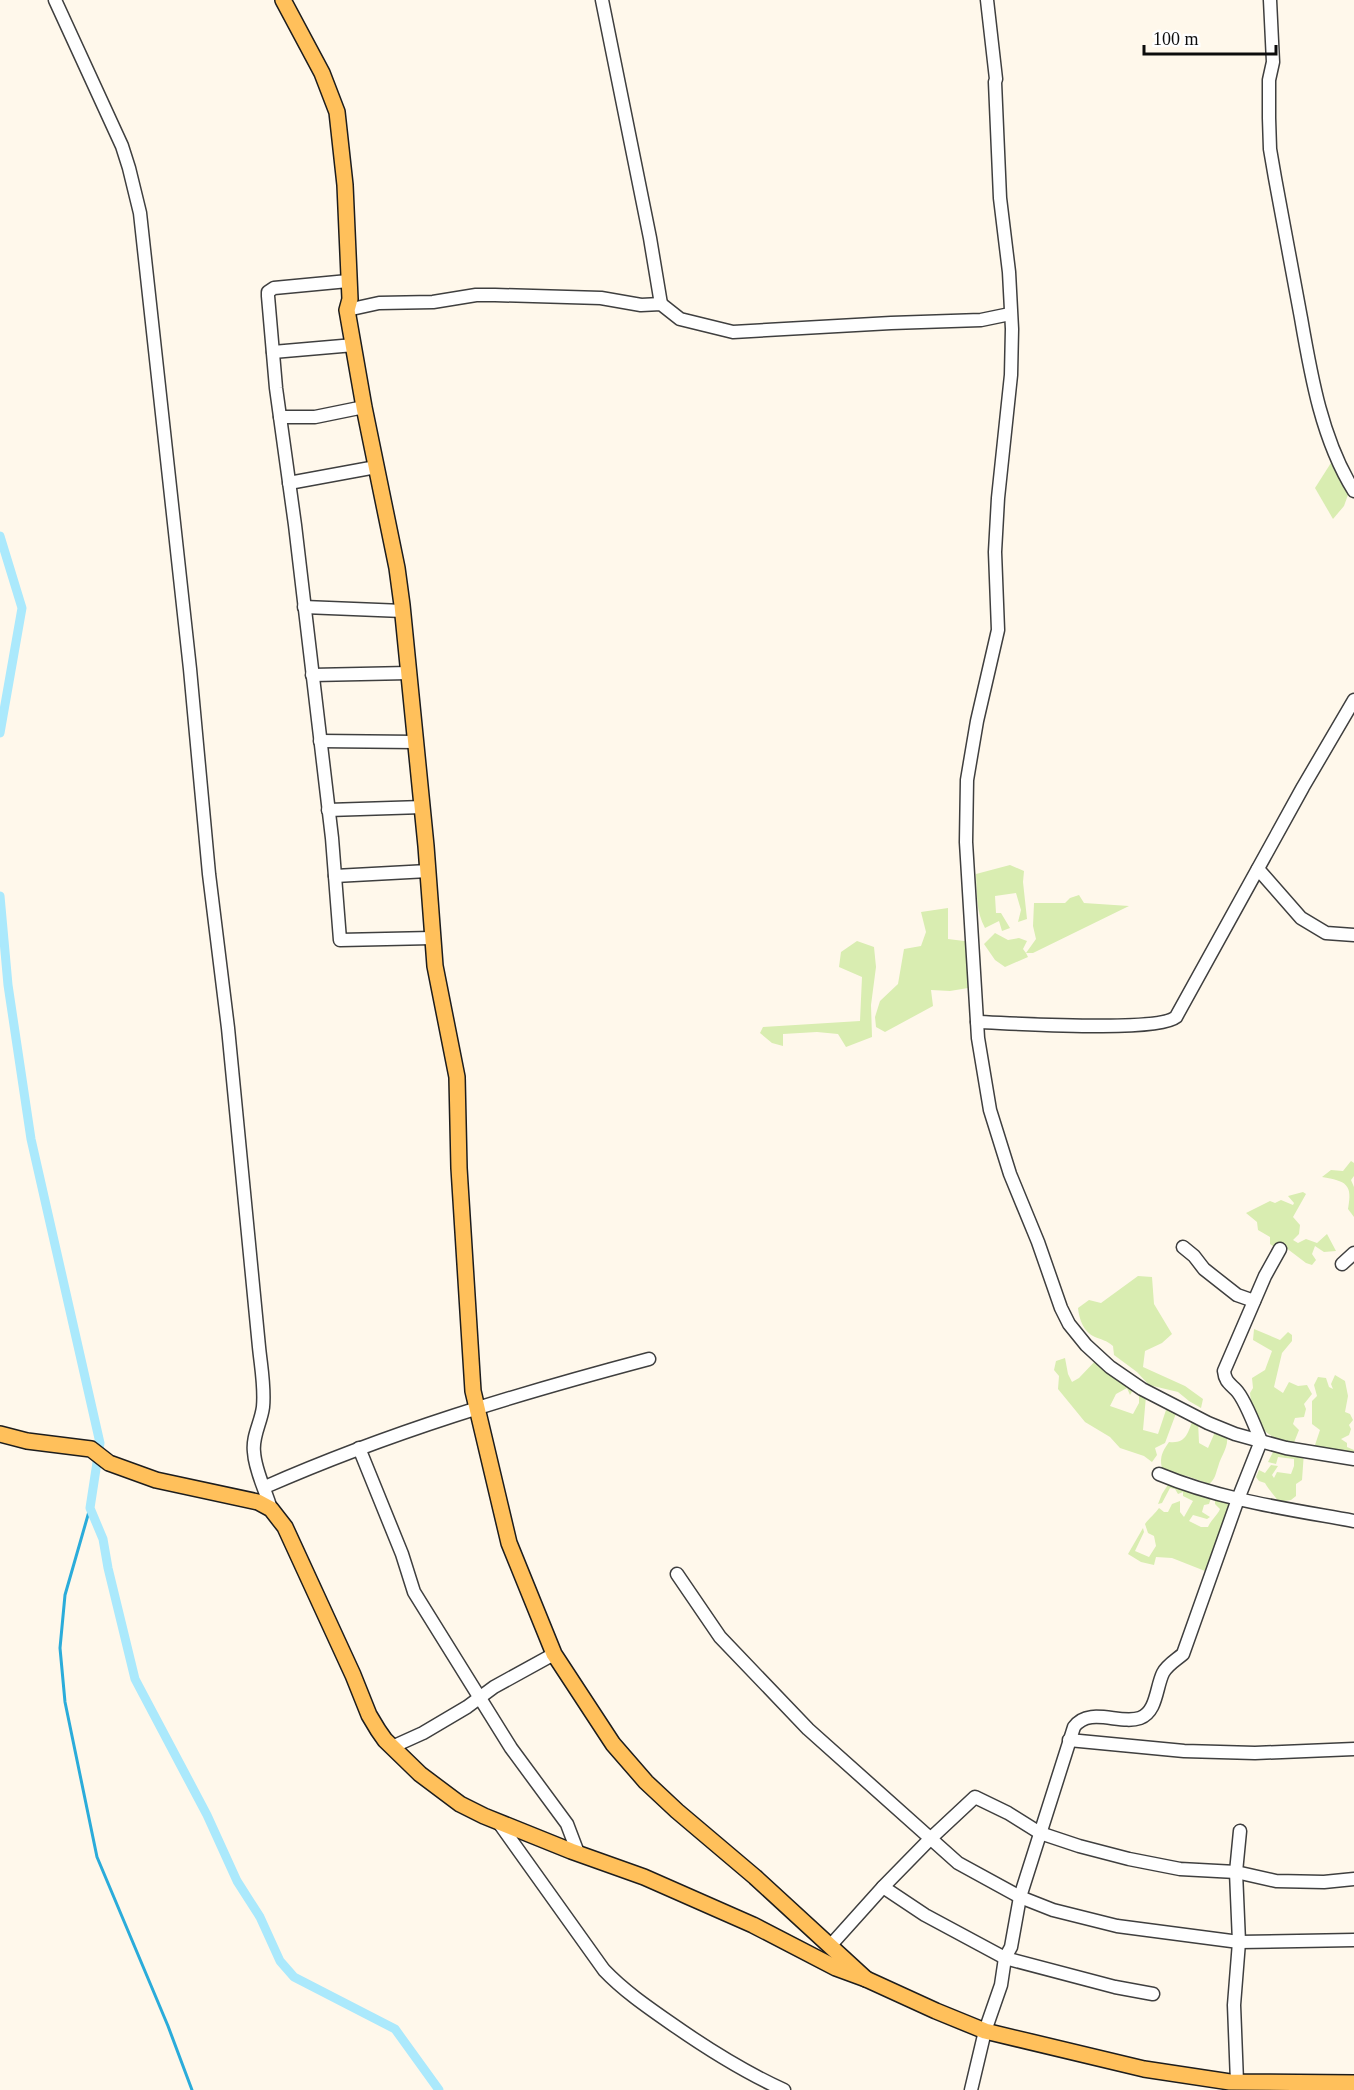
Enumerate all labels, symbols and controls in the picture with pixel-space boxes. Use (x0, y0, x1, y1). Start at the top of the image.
scale bar (1144, 18, 1276, 56)
text: 100 m (1153, 29, 1199, 49)

